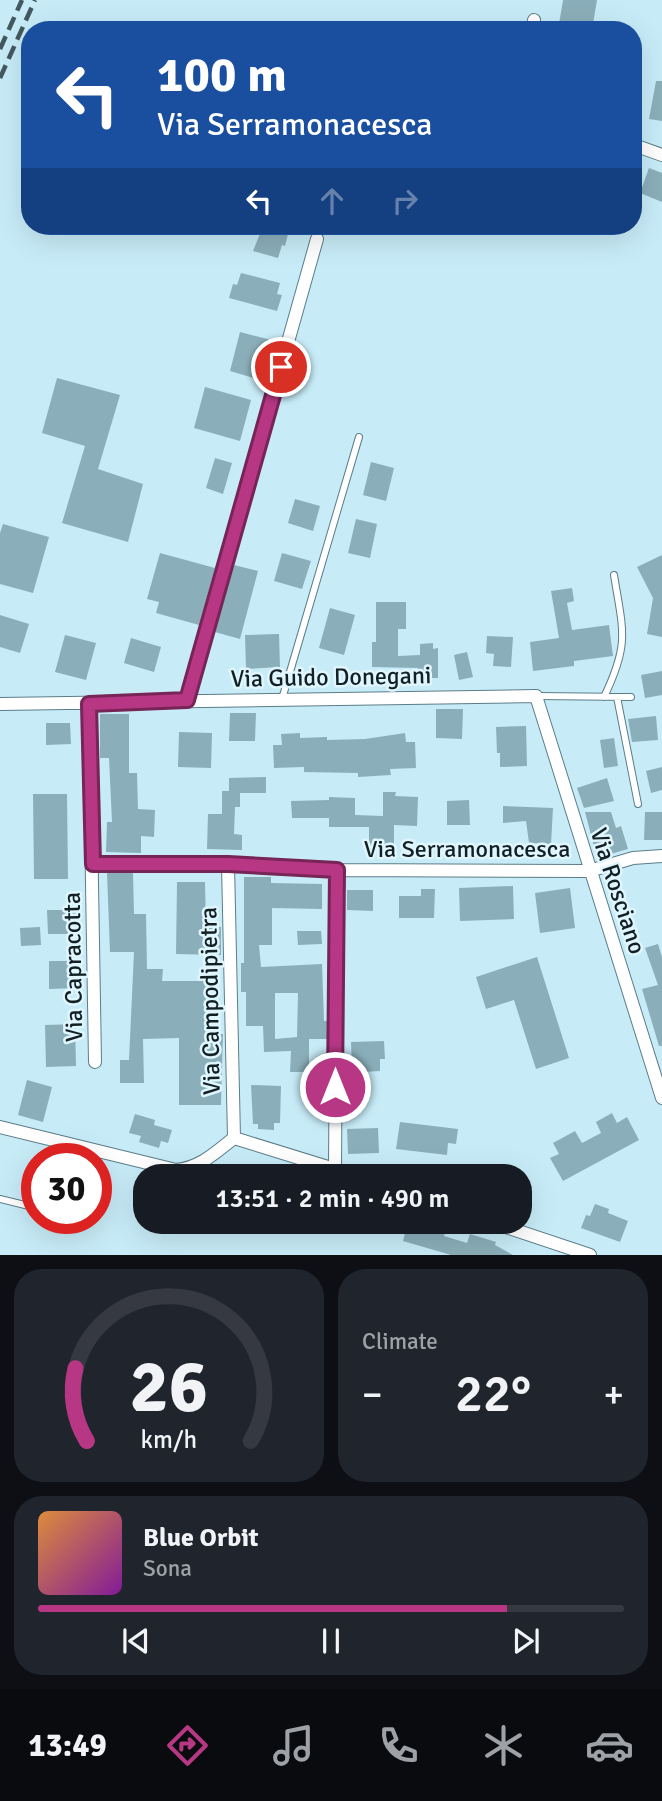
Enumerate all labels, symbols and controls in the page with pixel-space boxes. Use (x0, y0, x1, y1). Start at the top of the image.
text: 100 m (157, 45, 287, 105)
icon: left (42, 49, 133, 140)
text: Via Serramonacesca (157, 105, 433, 144)
icon: left (240, 182, 278, 220)
icon: ahead (313, 182, 351, 220)
icon: right (386, 182, 424, 220)
pin (251, 337, 311, 397)
icon: arrive (262, 348, 300, 386)
street label: Via Guido Donegani (230, 660, 432, 694)
street label: Via Rosciano (584, 824, 652, 958)
street label: Via Serramonacesca (364, 834, 570, 864)
street label: Via Capracotta (57, 892, 89, 1042)
street label: Via Campodipietra (193, 907, 227, 1095)
position arrow (298, 1050, 372, 1124)
speed limit sign: 30 (21, 1143, 112, 1234)
text: 13:51 · 2 min · 490 m (216, 1183, 449, 1215)
text: Climate (362, 1327, 438, 1356)
text: 26 (130, 1344, 208, 1433)
text: 22° (455, 1362, 531, 1426)
text: − (362, 1371, 383, 1418)
text: + (603, 1371, 624, 1418)
text: km/h (141, 1424, 197, 1455)
text: Blue Orbit (143, 1522, 259, 1554)
text: Sona (143, 1554, 192, 1583)
icon: previous (117, 1622, 155, 1660)
icon: pause (312, 1622, 350, 1660)
icon: next (507, 1622, 545, 1660)
icon: directions (163, 1721, 212, 1770)
icon: music (269, 1721, 318, 1770)
icon: phone (374, 1721, 423, 1770)
icon: climate (479, 1721, 528, 1770)
icon: car (585, 1721, 634, 1770)
text: 13:49 (28, 1726, 107, 1765)

